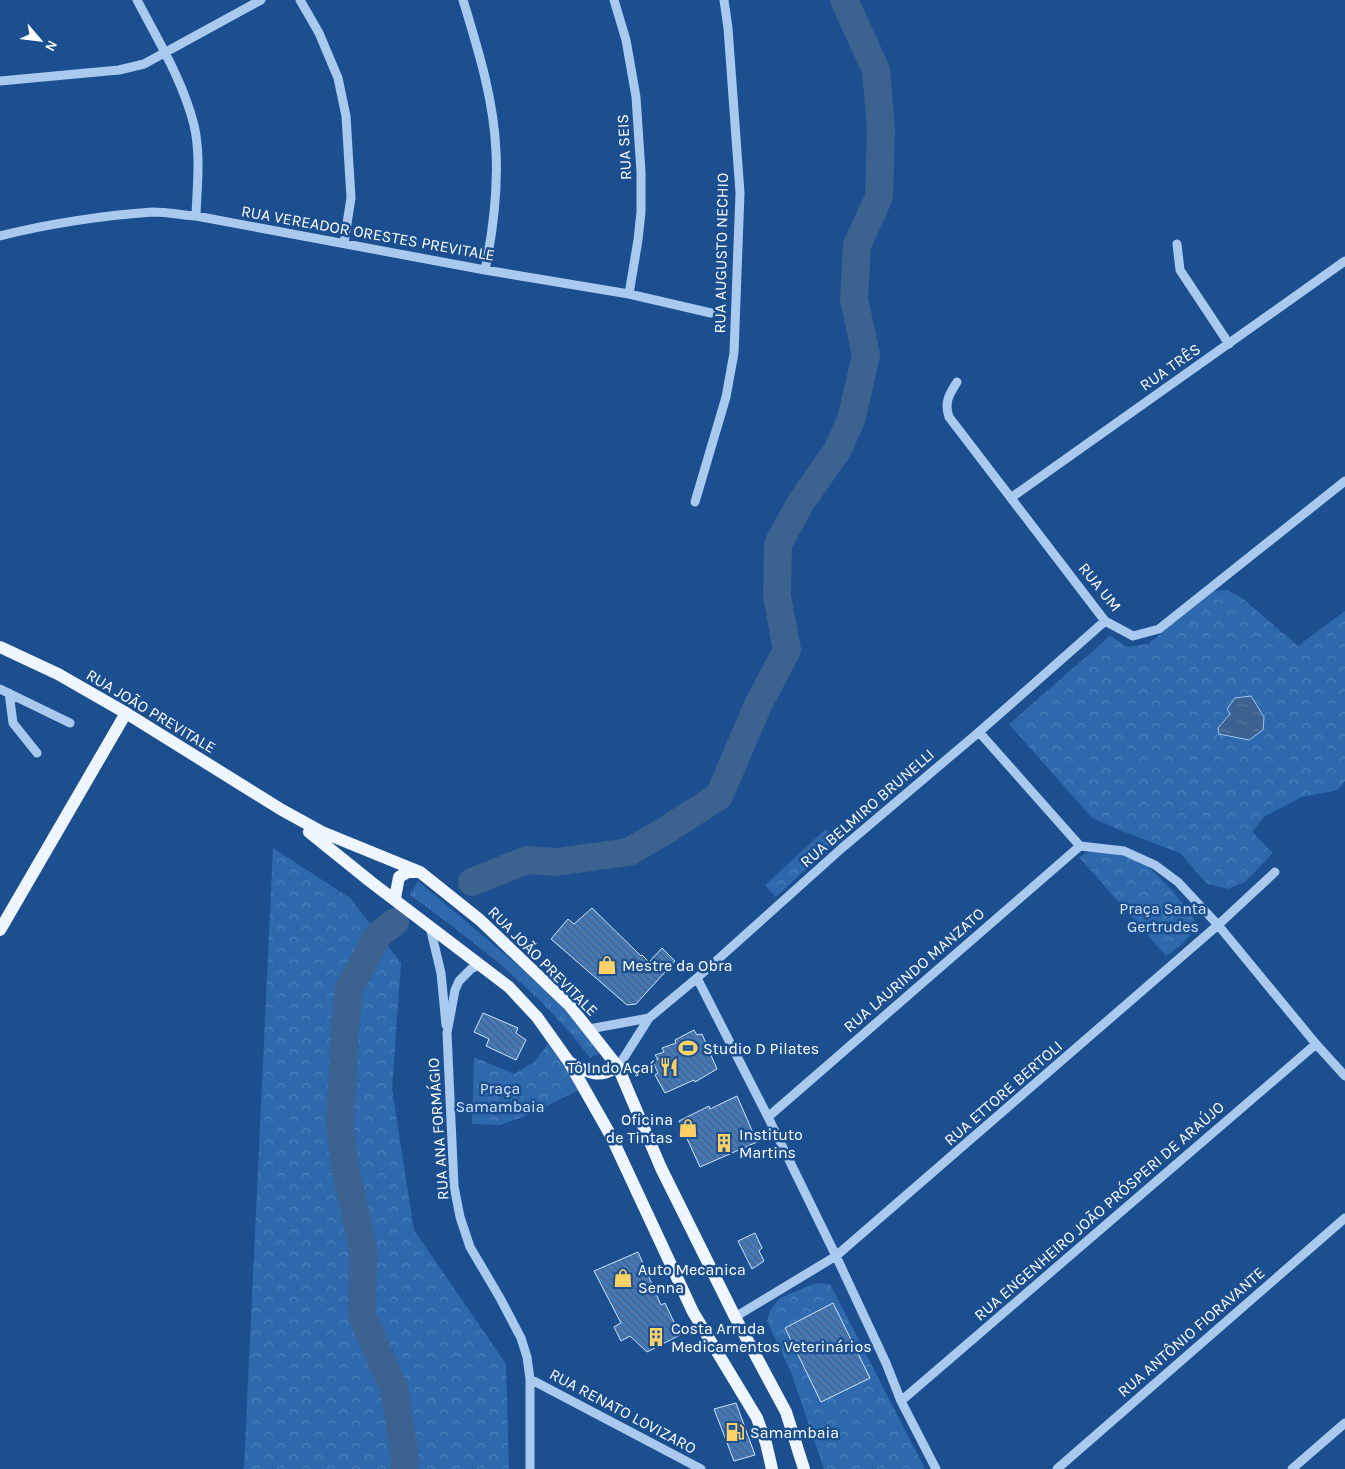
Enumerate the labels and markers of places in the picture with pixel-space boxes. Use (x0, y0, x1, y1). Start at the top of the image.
shop icon: Mestre da Obra (596, 954, 618, 976)
place label: Mestre da Obra (622, 956, 732, 975)
sports icon: Studio D Pilates (677, 1037, 699, 1059)
place label: Studio D Pilates (703, 1039, 819, 1058)
restaurant icon: Tô Indo Açaí (658, 1056, 680, 1078)
place label: Tô Indo Açaí (568, 1058, 654, 1077)
place label: Oficina de Tintas (606, 1110, 673, 1147)
shop icon: Oficina de Tintas (677, 1117, 699, 1139)
place label: Instituto Martins (739, 1125, 803, 1162)
building icon: Instituto Martins (713, 1132, 735, 1154)
place label: Auto Mecanica Senna (638, 1260, 746, 1297)
shop icon: Auto Mecanica Senna (612, 1267, 634, 1289)
place label: Costa Arruda Medicamentos Veterinários (671, 1319, 872, 1356)
building icon: Costa Arruda Medicamentos Veterinários (645, 1326, 667, 1348)
fuel station icon: Samambaia (724, 1421, 746, 1443)
place label: Samambaia (750, 1423, 839, 1442)

